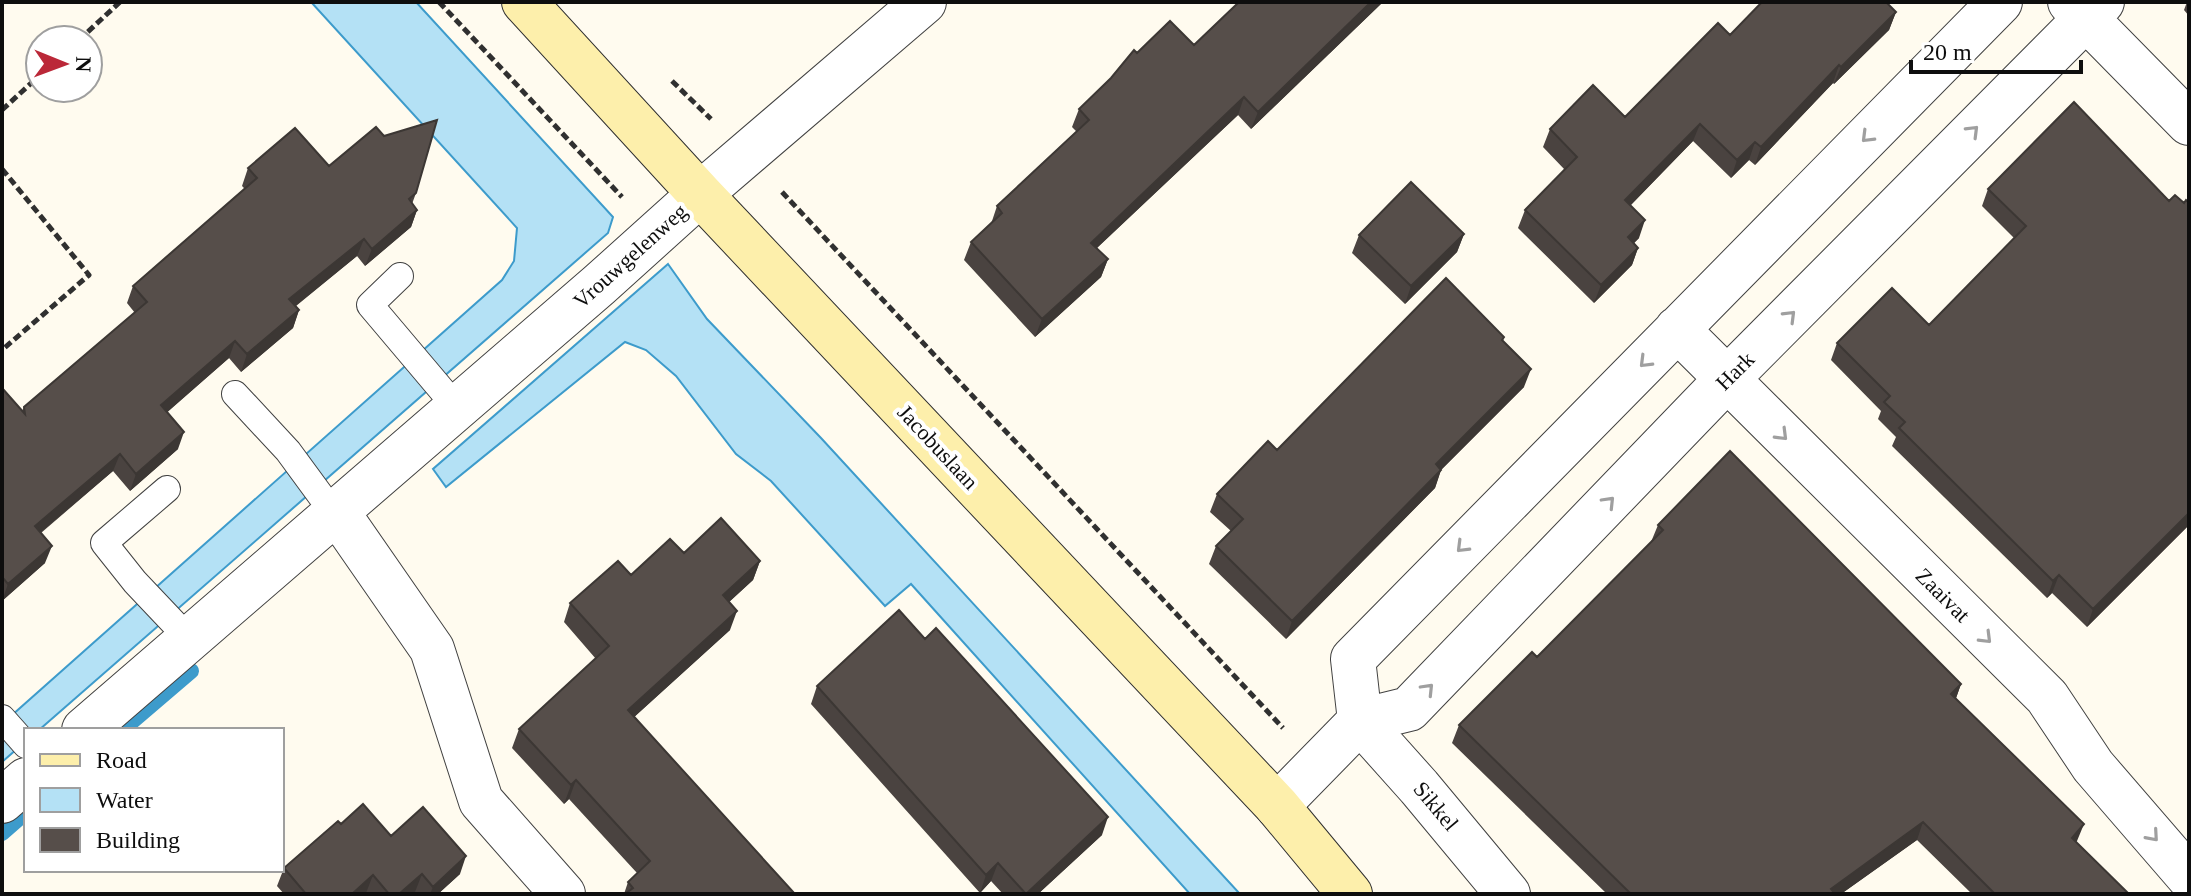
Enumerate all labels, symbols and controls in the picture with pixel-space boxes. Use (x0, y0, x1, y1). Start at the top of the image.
north arrow (24, 24, 104, 104)
scale bar (1911, 24, 2081, 74)
text: 20 m (1923, 39, 1972, 65)
text: N (71, 56, 96, 73)
one-way arrow (1964, 126, 1979, 141)
one-way arrow (1861, 128, 1876, 142)
street label: Vrouwgelenweg (568, 199, 692, 313)
one-way arrow (1781, 311, 1795, 325)
street label: Hark (1711, 347, 1759, 395)
one-way arrow (1640, 353, 1654, 367)
street label: Jacobuslaan (893, 400, 983, 494)
one-way arrow (1773, 426, 1787, 440)
one-way arrow (1599, 497, 1614, 511)
one-way arrow (1457, 538, 1471, 552)
street label: Zaaivat (1911, 563, 1975, 627)
one-way arrow (1977, 628, 1991, 643)
one-way arrow (1419, 684, 1433, 698)
legend (24, 728, 284, 872)
text: Road (96, 747, 147, 773)
street label: Sikkel (1408, 776, 1464, 836)
text: Water (96, 787, 153, 813)
one-way arrow (2143, 826, 2158, 841)
text: Building (96, 827, 180, 853)

